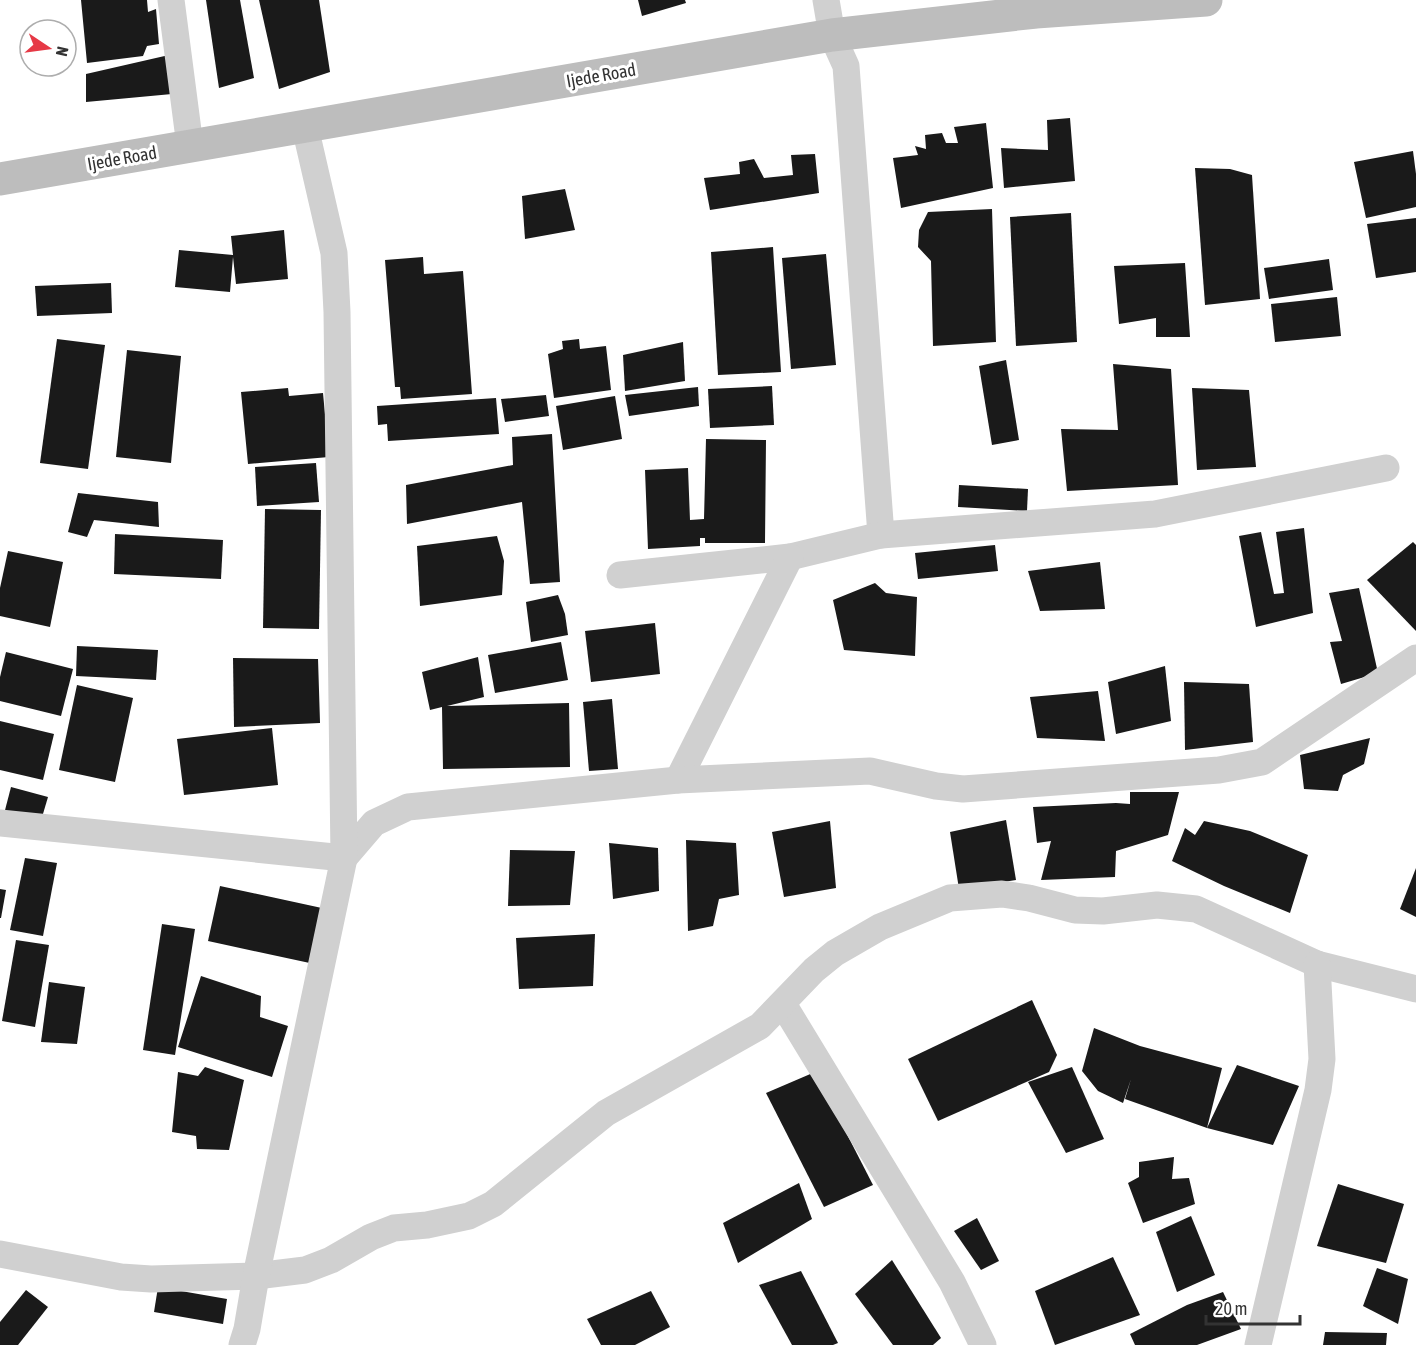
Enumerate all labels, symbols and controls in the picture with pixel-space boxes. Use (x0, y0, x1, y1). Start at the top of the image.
north arrow (18, 18, 78, 78)
text: N (53, 45, 72, 58)
street label: Ijede Road (565, 59, 637, 91)
street label: Ijede Road (86, 142, 158, 174)
scale bar (1206, 1288, 1300, 1326)
text: 20 m (1215, 1298, 1247, 1319)

